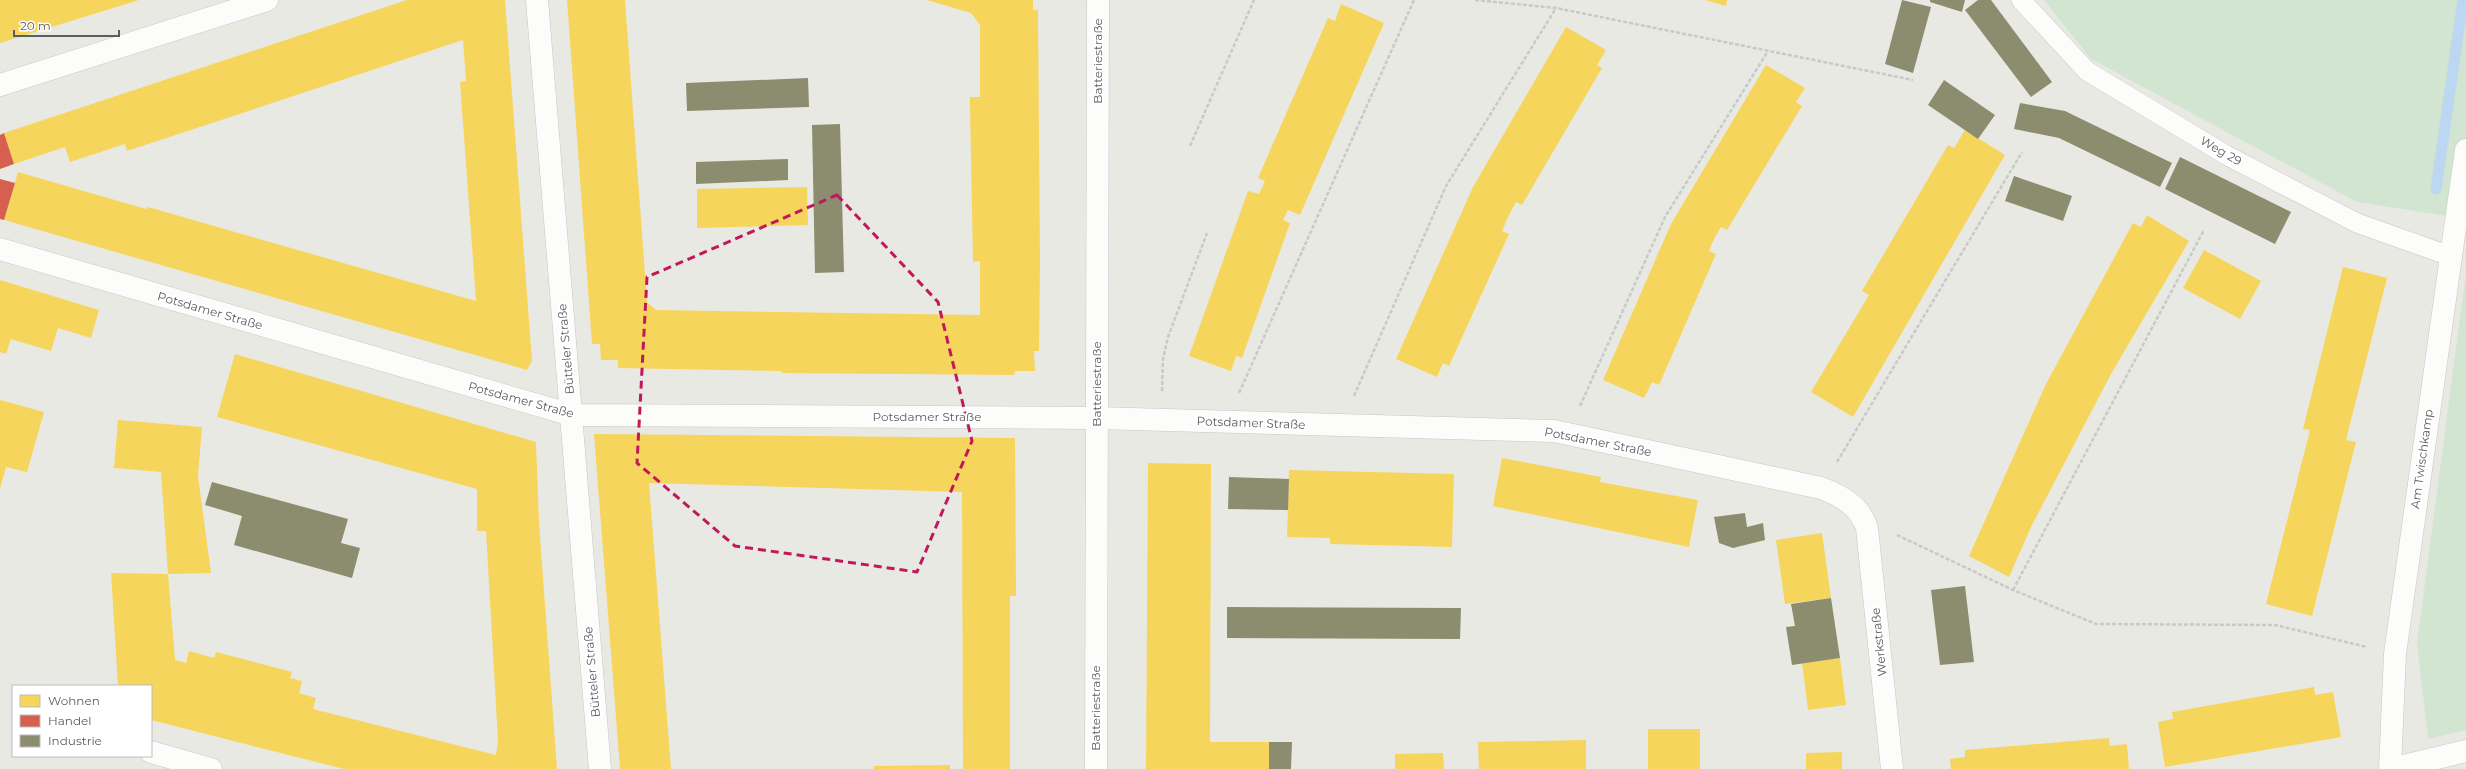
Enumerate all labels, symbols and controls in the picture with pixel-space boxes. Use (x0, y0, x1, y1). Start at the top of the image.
scale bar (14, 12, 119, 38)
text: 20 m (20, 18, 51, 33)
street label: Batteriestraße (1090, 18, 1105, 104)
street label: Weg 29 (2198, 133, 2245, 168)
street label: Potsdamer Straße (156, 288, 264, 333)
street label: Bütteler Straße (554, 303, 577, 395)
street label: Batteriestraße (1089, 341, 1104, 427)
street label: Potsdamer Straße (467, 378, 576, 421)
street label: Am Twischkamp (2407, 408, 2436, 510)
street label: Potsdamer Straße (873, 409, 981, 424)
street label: Potsdamer Straße (1196, 413, 1306, 432)
street label: Potsdamer Straße (1543, 424, 1653, 459)
street label: Werkstraße (1867, 607, 1890, 677)
street label: Bütteler Straße (580, 626, 603, 718)
street label: Batteriestraße (1088, 665, 1103, 751)
legend (12, 685, 152, 757)
text: Wohnen (48, 693, 100, 708)
text: Handel (48, 713, 92, 728)
text: Industrie (48, 733, 102, 748)

